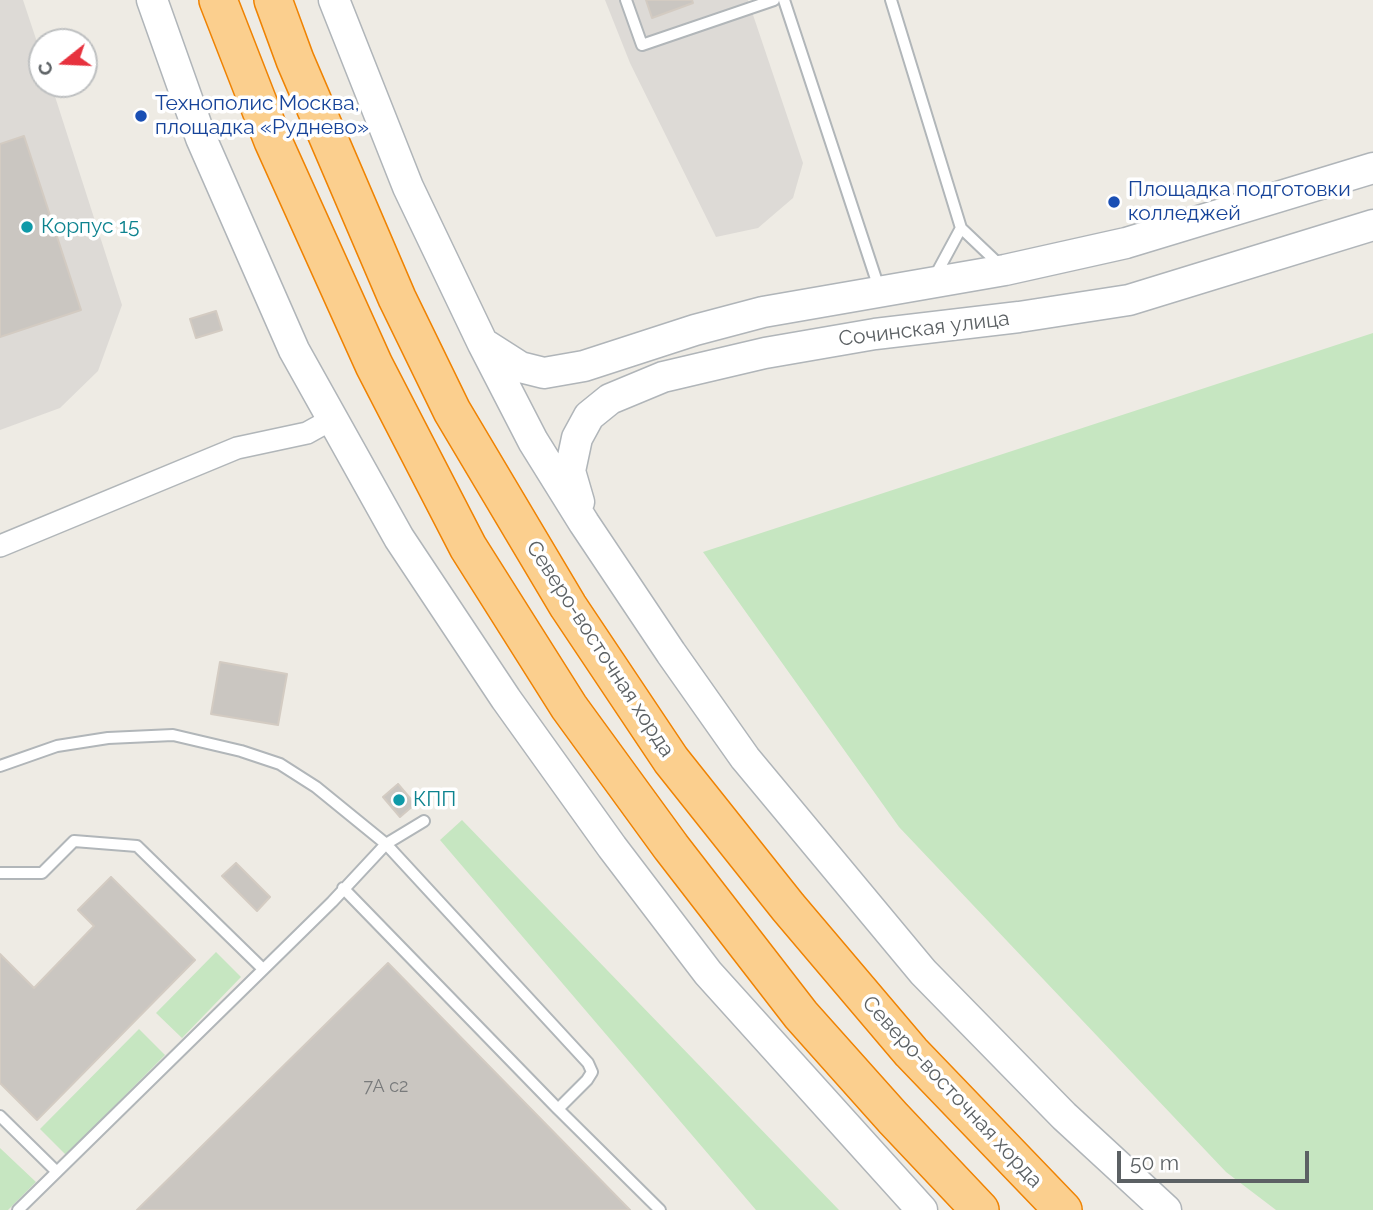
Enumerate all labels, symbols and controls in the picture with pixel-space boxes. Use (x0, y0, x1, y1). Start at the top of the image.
north arrow (28, 28, 98, 98)
text: С (32, 59, 57, 78)
place label: Технополис Москва, площадка «Руднево» (155, 91, 369, 141)
marker: Технополис Москва, площадка «Руднево» (133, 108, 149, 124)
place label: Площадка подготовки колледжей (1128, 177, 1351, 227)
marker: Площадка подготовки колледжей (1106, 194, 1122, 210)
place label: Корпус 15 (41, 214, 139, 240)
marker: Корпус 15 (19, 219, 35, 235)
street label: Сочинская улица (837, 306, 1011, 352)
street label: Северо-восточная хорда (521, 536, 679, 762)
place label: КПП (413, 787, 456, 813)
marker: КПП (391, 792, 407, 808)
street label: Северо-восточная хорда (857, 991, 1047, 1193)
house number: 7А с2 (364, 1076, 408, 1098)
scale bar (1121, 1136, 1314, 1180)
text: 50 m (1130, 1150, 1179, 1175)

